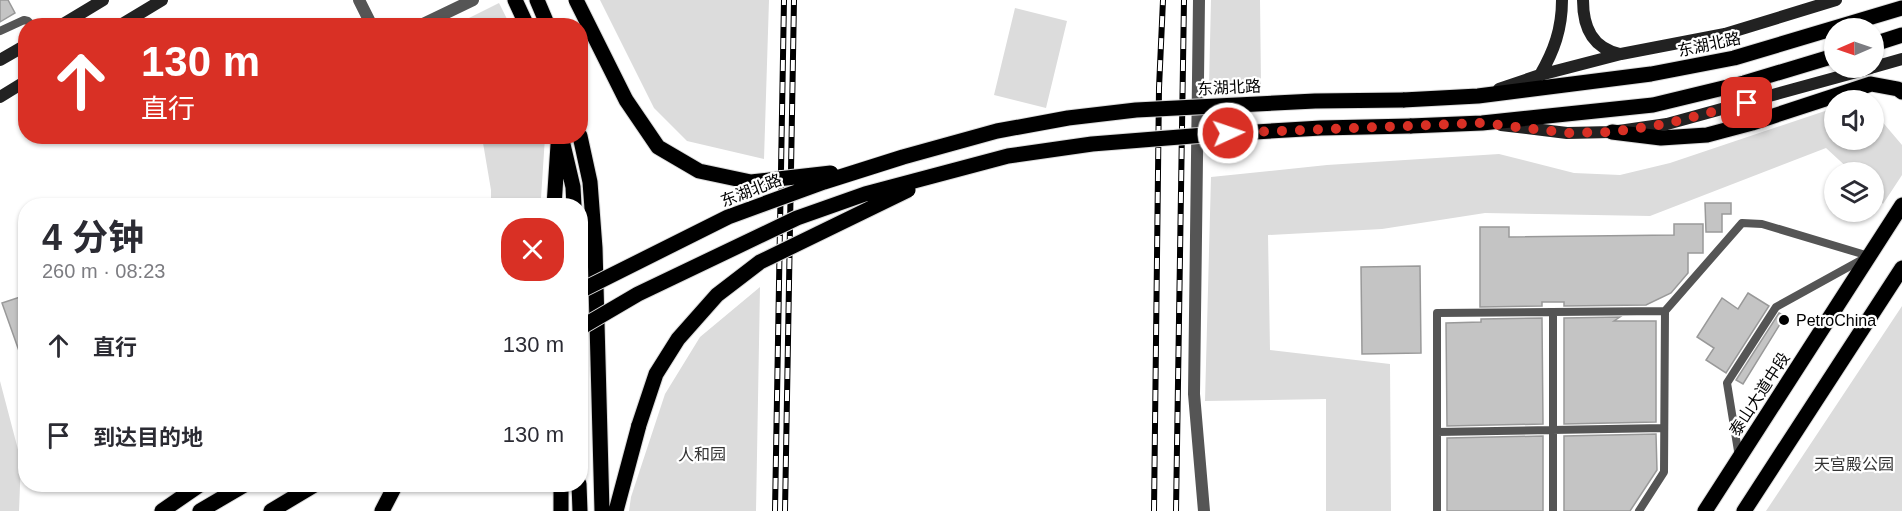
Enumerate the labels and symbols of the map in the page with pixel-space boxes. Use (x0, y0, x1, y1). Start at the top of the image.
north arrow (1824, 18, 1884, 78)
street label: 东湖北路 (1676, 30, 1742, 59)
street label: 东湖北路 (1197, 77, 1261, 98)
pin (1721, 77, 1772, 128)
position arrow (1196, 101, 1260, 165)
street label: 东湖北路 (718, 171, 784, 210)
place label: PetroChina (1796, 312, 1876, 329)
marker: PetroChina (1777, 313, 1791, 327)
street label: 泰山大道中段 (1726, 349, 1793, 439)
park label: 人和园 (678, 446, 726, 463)
park label: 天宫殿公园 (1814, 456, 1894, 473)

